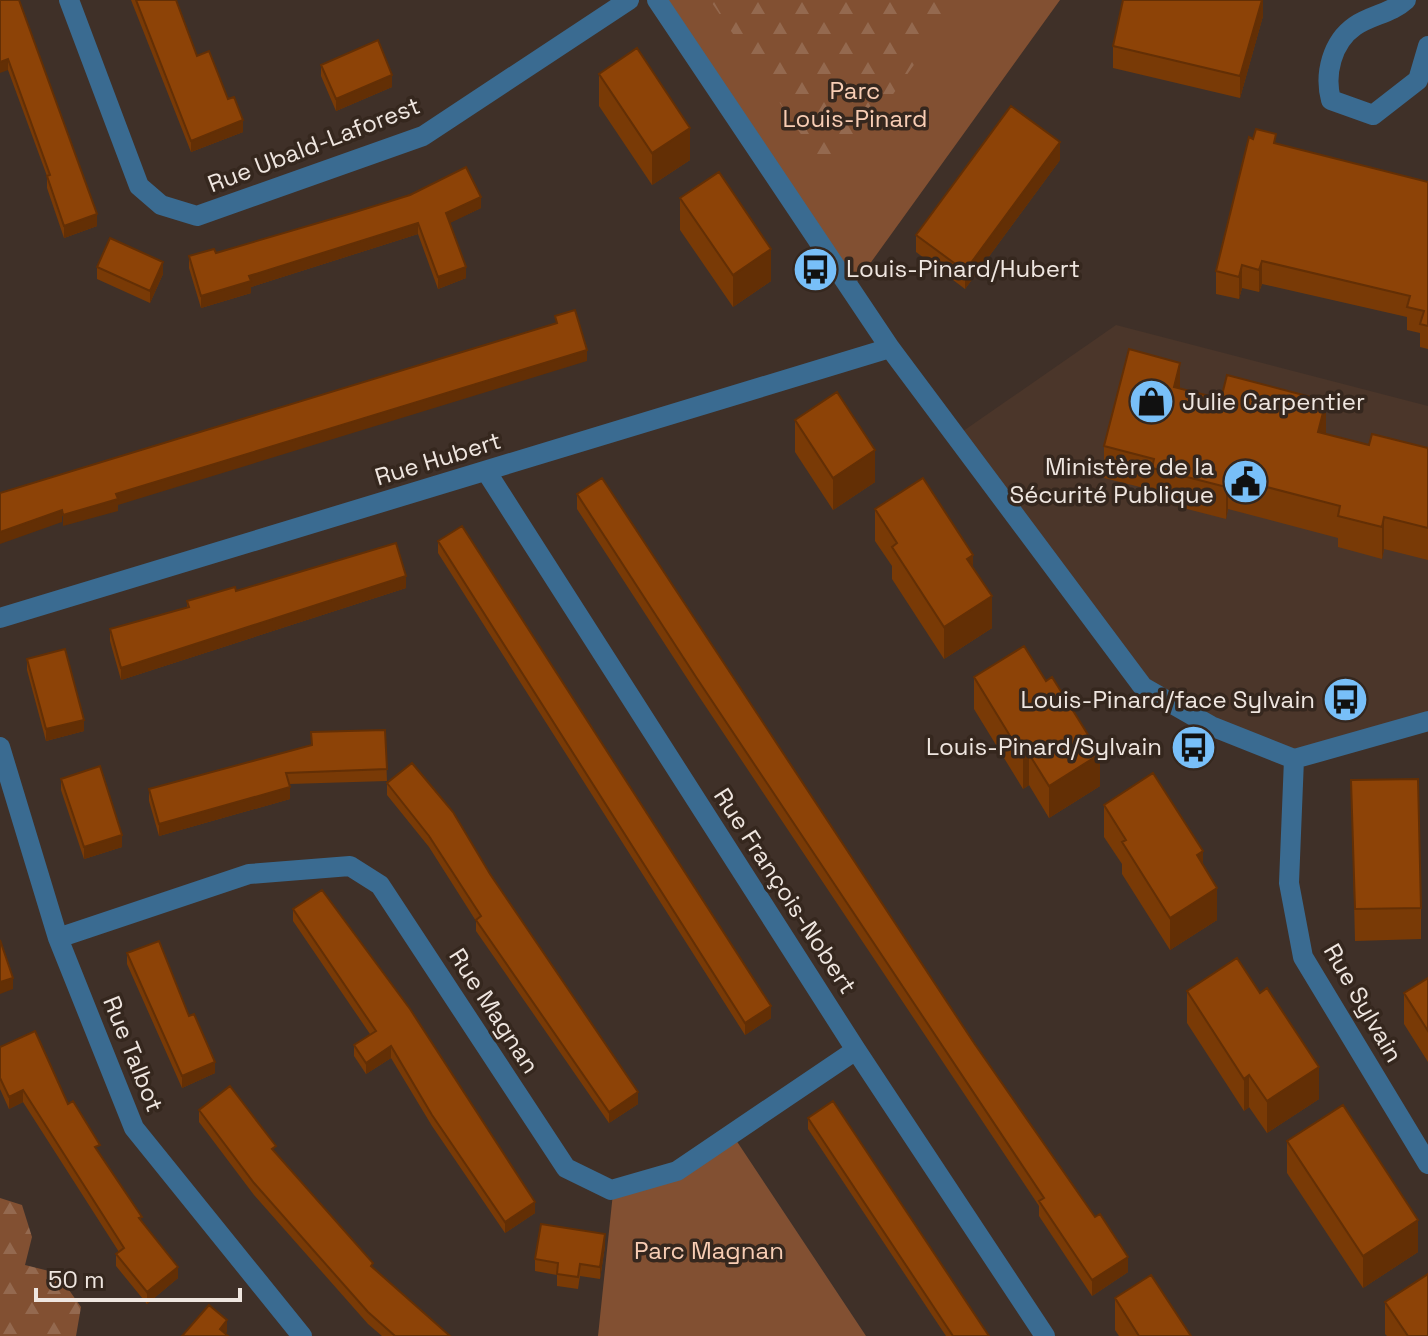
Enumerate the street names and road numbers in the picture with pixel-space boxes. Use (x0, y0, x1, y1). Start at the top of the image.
street label: Rue Ubald-Laforest (203, 90, 424, 199)
street label: Rue Hubert (371, 425, 505, 492)
street label: Rue François-Nobert (707, 782, 864, 1000)
street label: Rue Sylvain (1317, 938, 1410, 1068)
street label: Rue Magnan (442, 942, 546, 1079)
street label: Rue Talbot (96, 991, 171, 1116)

